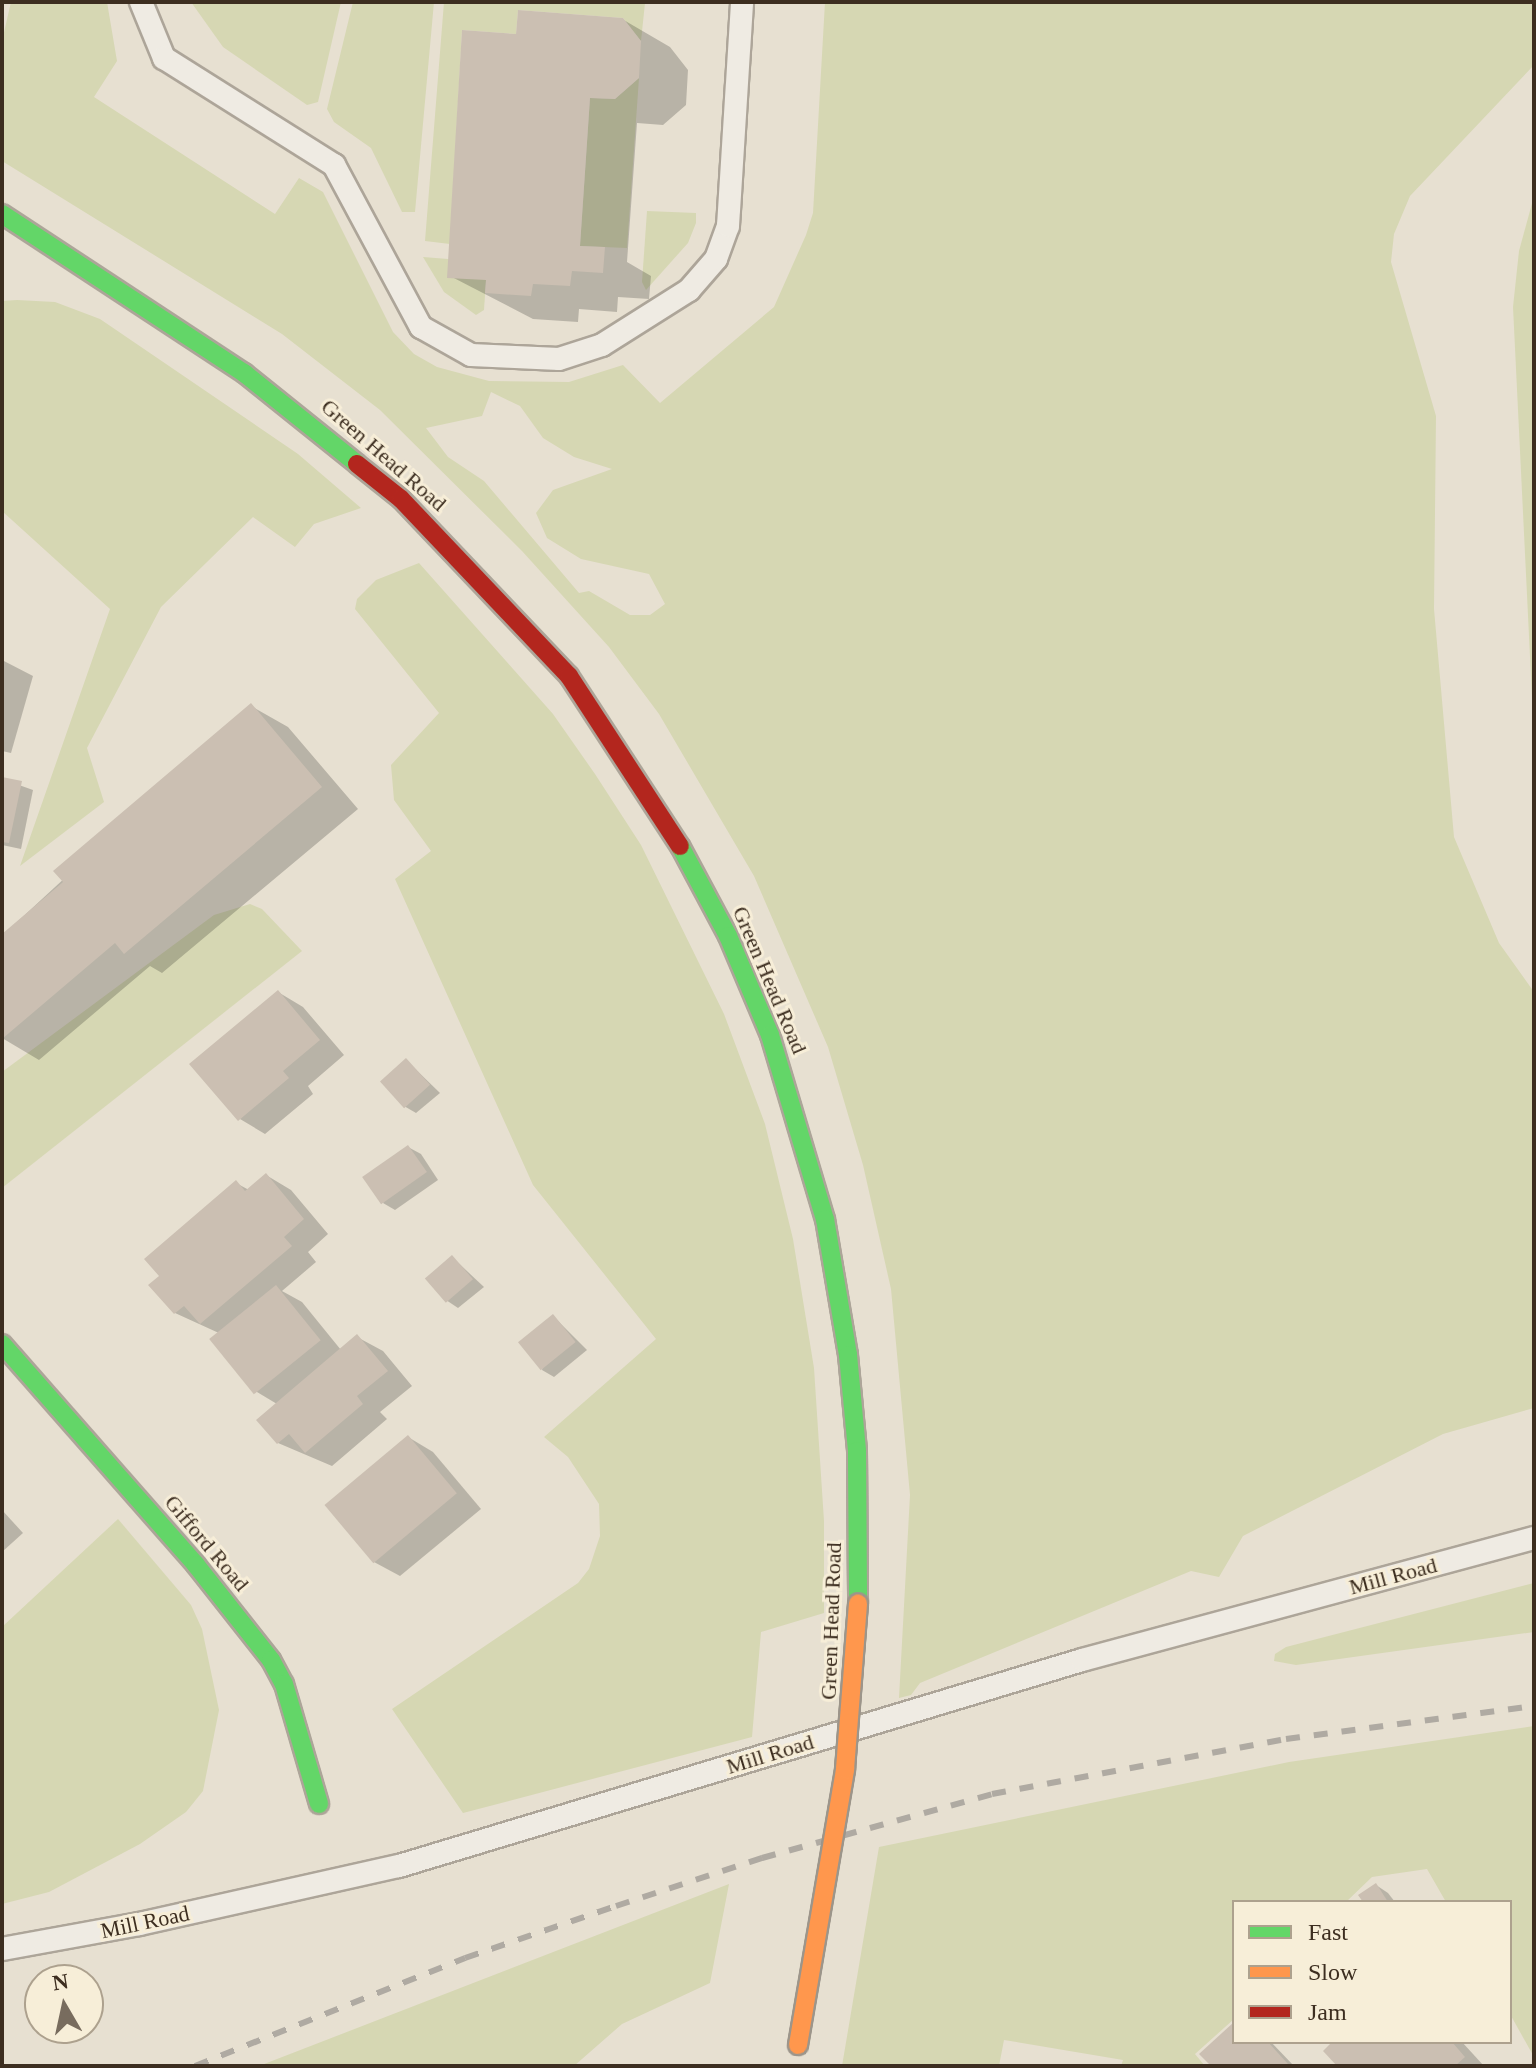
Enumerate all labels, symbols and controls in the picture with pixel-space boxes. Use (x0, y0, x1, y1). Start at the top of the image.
street label: Green Head Road (316, 393, 452, 517)
street label: Green Head Road (727, 902, 813, 1058)
street label: Gifford Road (159, 1490, 255, 1596)
street label: Green Head Road (815, 1542, 847, 1700)
street label: Mill Road (1346, 1552, 1440, 1600)
street label: Mill Road (723, 1728, 817, 1780)
street label: Mill Road (98, 1900, 192, 1944)
legend (1232, 1900, 1512, 2044)
text: Fast (1308, 1919, 1348, 1945)
text: Slow (1308, 1959, 1357, 1985)
north arrow (24, 1964, 104, 2044)
text: N (51, 1968, 70, 1995)
text: Jam (1308, 1999, 1347, 2025)

